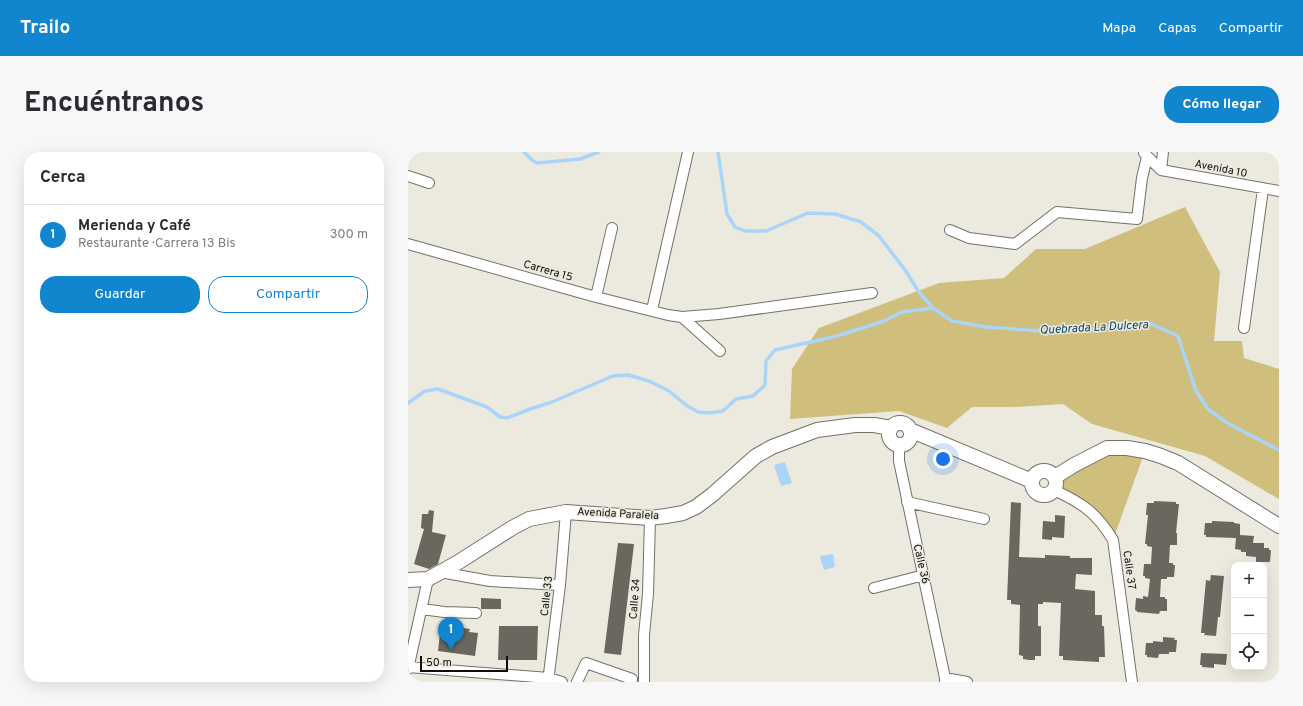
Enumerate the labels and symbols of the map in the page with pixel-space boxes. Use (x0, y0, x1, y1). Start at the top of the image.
street label: Avenida 10 (1194, 157, 1248, 181)
street label: Carrera 15 (522, 257, 574, 285)
water label: Quebrada La Dulcera (1039, 317, 1150, 339)
your location (933, 449, 953, 469)
street label: Avenida Paralela (577, 505, 660, 523)
street label: Calle 36 (910, 543, 932, 585)
street label: Calle 37 (1119, 549, 1139, 591)
street label: Calle 33 (538, 575, 556, 617)
street label: Calle 34 (627, 578, 643, 620)
pin: 1 (438, 617, 464, 650)
scale bar (420, 654, 508, 673)

